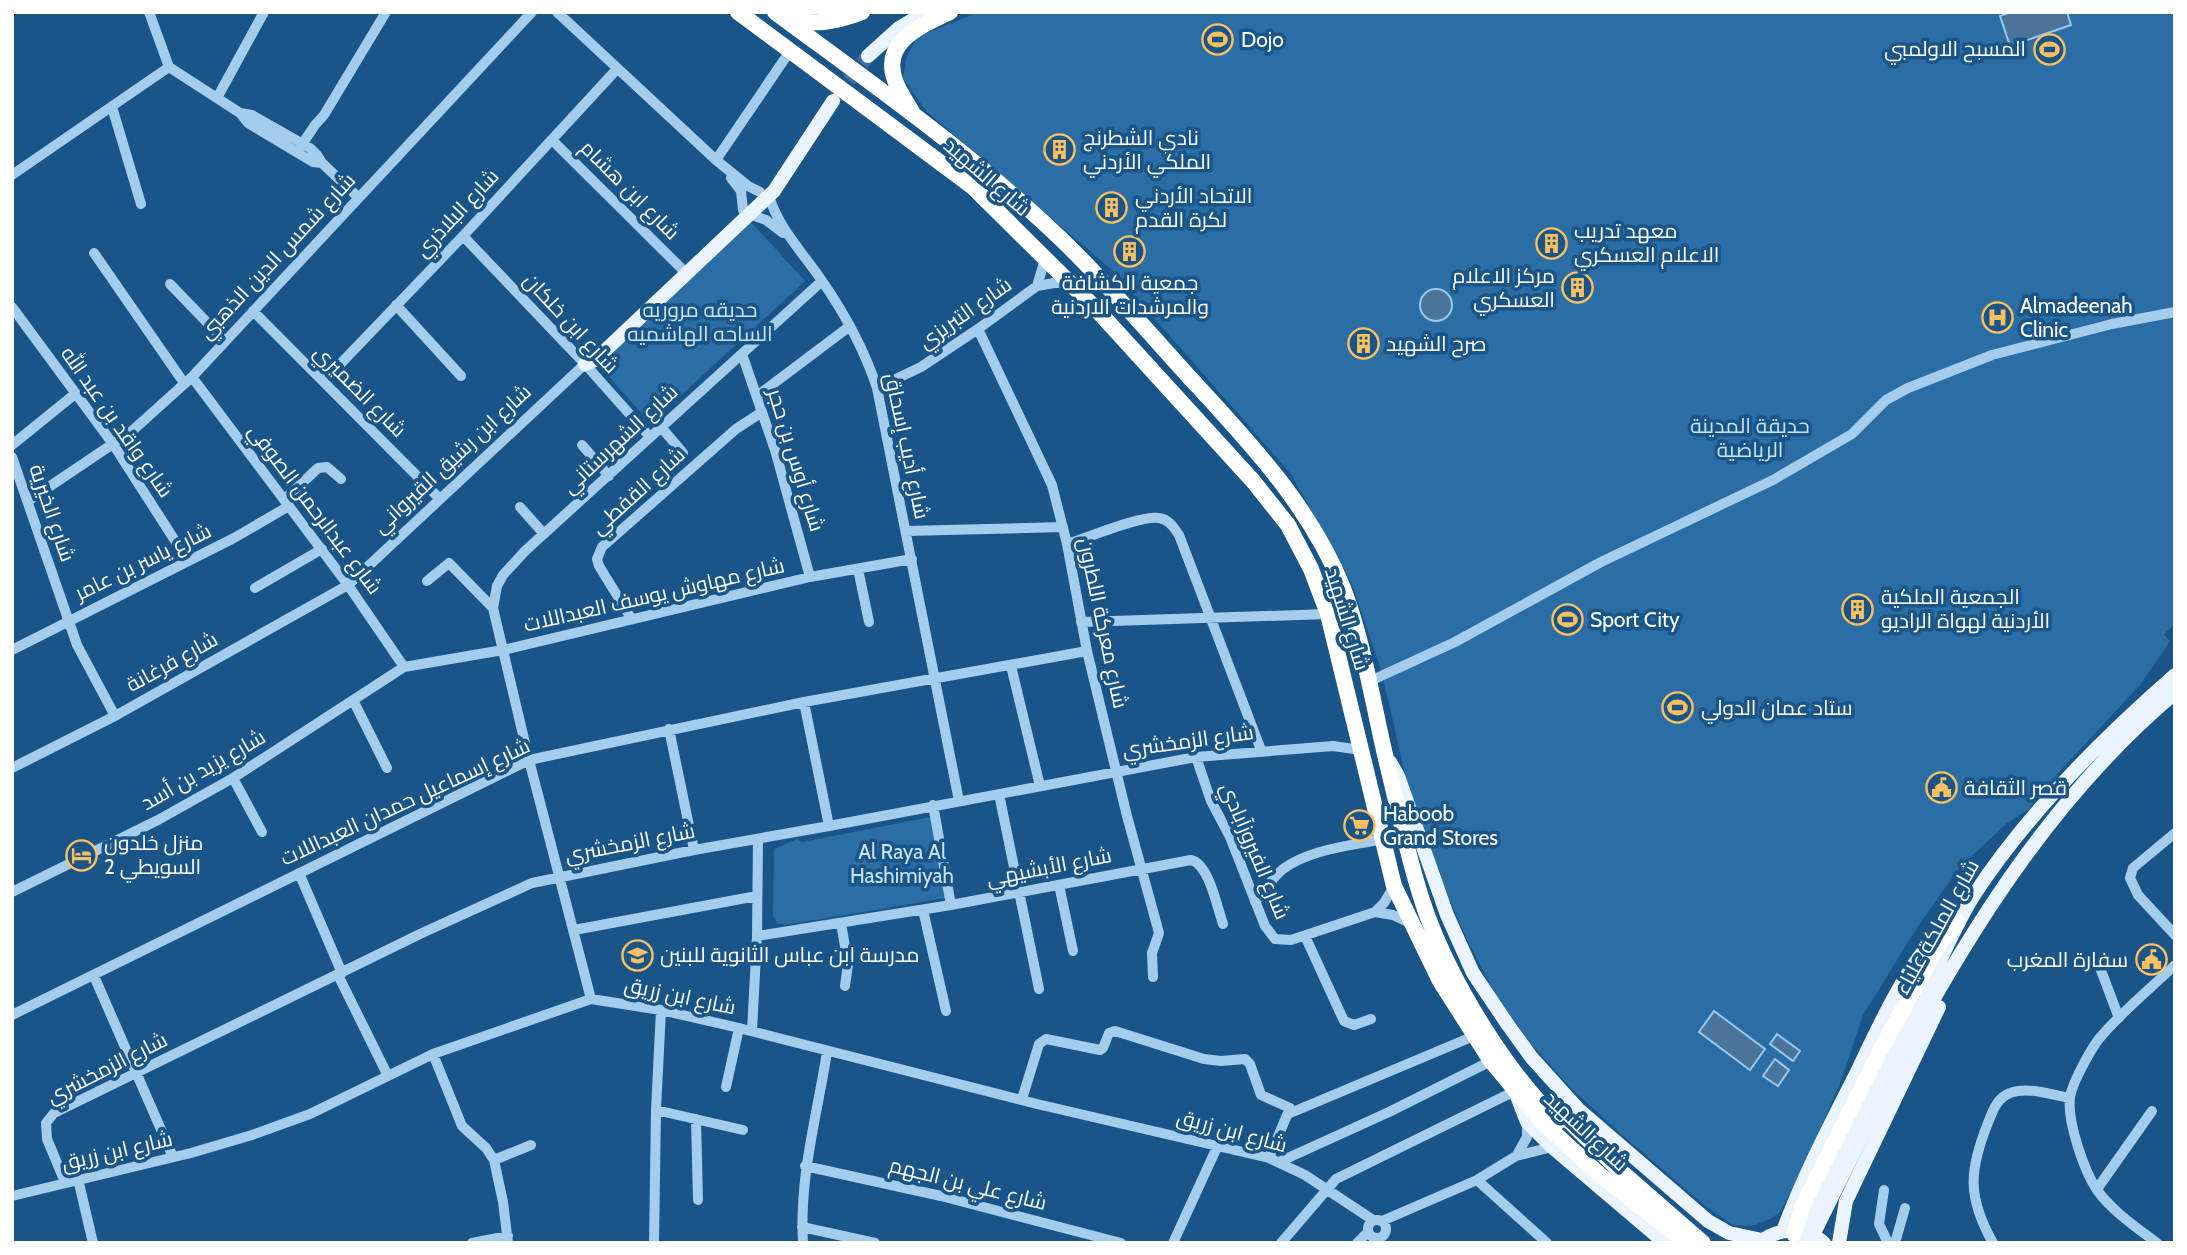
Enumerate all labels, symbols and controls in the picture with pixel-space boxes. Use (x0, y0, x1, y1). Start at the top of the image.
sports icon: Dojo (1201, 23, 1235, 57)
place label: Dojo (1241, 27, 1284, 53)
sports icon: المسبح الاولمبي (2032, 32, 2066, 66)
place label: المسبح الاولمبي (1884, 36, 2026, 65)
place label: نادي الشطرنج الملكي الأردني (1083, 125, 1211, 178)
street label: شارع الشهيد (938, 132, 1036, 222)
building icon: نادي الشطرنج الملكي الأردني (1043, 133, 1077, 167)
street label: شارع ابن هشام (574, 135, 685, 246)
street label: شارع البلاذري (409, 163, 507, 265)
street label: شارع شمس الدين الذهبي (193, 167, 363, 347)
place label: الاتحاد الأردني لكرة القدم (1135, 183, 1253, 234)
building icon: الاتحاد الأردني لكرة القدم (1095, 191, 1129, 225)
place label: معهد تدريب الاعلام العسكري (1574, 218, 1719, 271)
building icon: معهد تدريب الاعلام العسكري (1534, 226, 1568, 260)
building icon: جمعية الكشافة والمرشدات الاردنية (1113, 234, 1147, 268)
place label: مركز الاعلام العسكري (1452, 263, 1555, 316)
street label: شارع ابن خلكان (517, 267, 624, 379)
place label: جمعية الكشافة والمرشدات الاردنية (1051, 270, 1209, 319)
street label: شارع التبريزي (913, 271, 1018, 357)
building icon: مركز الاعلام العسكري (1561, 271, 1595, 305)
place label: Almadeenah Clinic (2020, 293, 2133, 342)
park label: حديقه مروريه الساحه الهاشميه (627, 297, 773, 347)
hospital icon: Almadeenah Clinic (1980, 301, 2014, 335)
building icon: صرح الشهيد (1346, 327, 1380, 361)
place label: صرح الشهيد (1386, 331, 1486, 358)
street label: شارع الضميري (306, 339, 412, 445)
street label: شارع واقد بن عبد الله (54, 341, 180, 503)
street label: شارع أديب إسحاق (878, 371, 935, 522)
street label: شارع ابن رشيق القيرواني (367, 379, 539, 541)
street label: شارع الشهرستاني (557, 379, 685, 501)
street label: شارع أوس بن حجر (761, 384, 830, 535)
park label: حديقة المدينة الرياضية (1690, 413, 1810, 462)
street label: شارع عبدالرحمن الصوفي (240, 419, 388, 601)
street label: شارع القفطي (585, 442, 693, 542)
street label: شارع الخيرية (22, 461, 81, 565)
street label: شارع ياسر بن عامر (70, 518, 216, 608)
street label: شارع معركة اللطرون (1071, 535, 1134, 711)
street label: شارع مهاوش يوسف العبداللات (521, 552, 787, 639)
street label: شارع الشهيد (1318, 564, 1375, 674)
place label: الجمعية الملكية الأردنية لهواة الراديو (1881, 584, 2050, 634)
building icon: الجمعية الملكية الأردنية لهواة الراديو (1841, 592, 1875, 626)
sports icon: Sport City (1550, 603, 1584, 637)
place label: Sport City (1590, 607, 1680, 632)
street label: شارع فرغانة (122, 626, 223, 699)
sports icon: ستاد عمان الدولي (1661, 691, 1695, 725)
place label: ستاد عمان الدولي (1701, 695, 1853, 724)
street label: شارع الزمخشري (1121, 719, 1256, 766)
street label: شارع يزيد بن أسد (136, 724, 271, 817)
street label: شارع إسماعيل حمدان العبداللات (276, 733, 534, 872)
public building icon: قصر الثقافة (1924, 771, 1958, 805)
place label: قصر الثقافة (1964, 775, 2067, 800)
street label: شارع الفيروزآبادي (1212, 779, 1296, 924)
place label: Haboob Grand Stores (1383, 801, 1498, 850)
supermarket icon: Haboob Grand Stores (1343, 809, 1377, 843)
street label: شارع الزمخشري (563, 818, 698, 871)
place label: منزل خلدون السويطي 2 (104, 830, 203, 883)
hotel icon: منزل خلدون السويطي 2 (64, 838, 98, 872)
park label: Al Raya Al Hashimiyah (850, 839, 954, 888)
street label: شارع الأبشيهي (984, 842, 1114, 895)
street label: شارع الملكة علياء (1889, 855, 1986, 1000)
school or university icon: مدرسة ابن عباس الثانوية للبنين (620, 938, 654, 972)
place label: مدرسة ابن عباس الثانوية للبنين (660, 942, 920, 968)
public building icon: سفارة المغرب (2134, 943, 2168, 977)
place label: سفارة المغرب (2007, 947, 2128, 972)
street label: شارع ابن زريق (622, 972, 738, 1021)
street label: شارع الزمخشري (42, 1026, 173, 1112)
street label: شارع الشهيد (1538, 1085, 1634, 1177)
street label: شارع ابن زريق (1174, 1104, 1290, 1159)
street label: شارع ابن زريق (59, 1126, 175, 1177)
street label: شارع علي بن الجهم (886, 1152, 1049, 1219)

